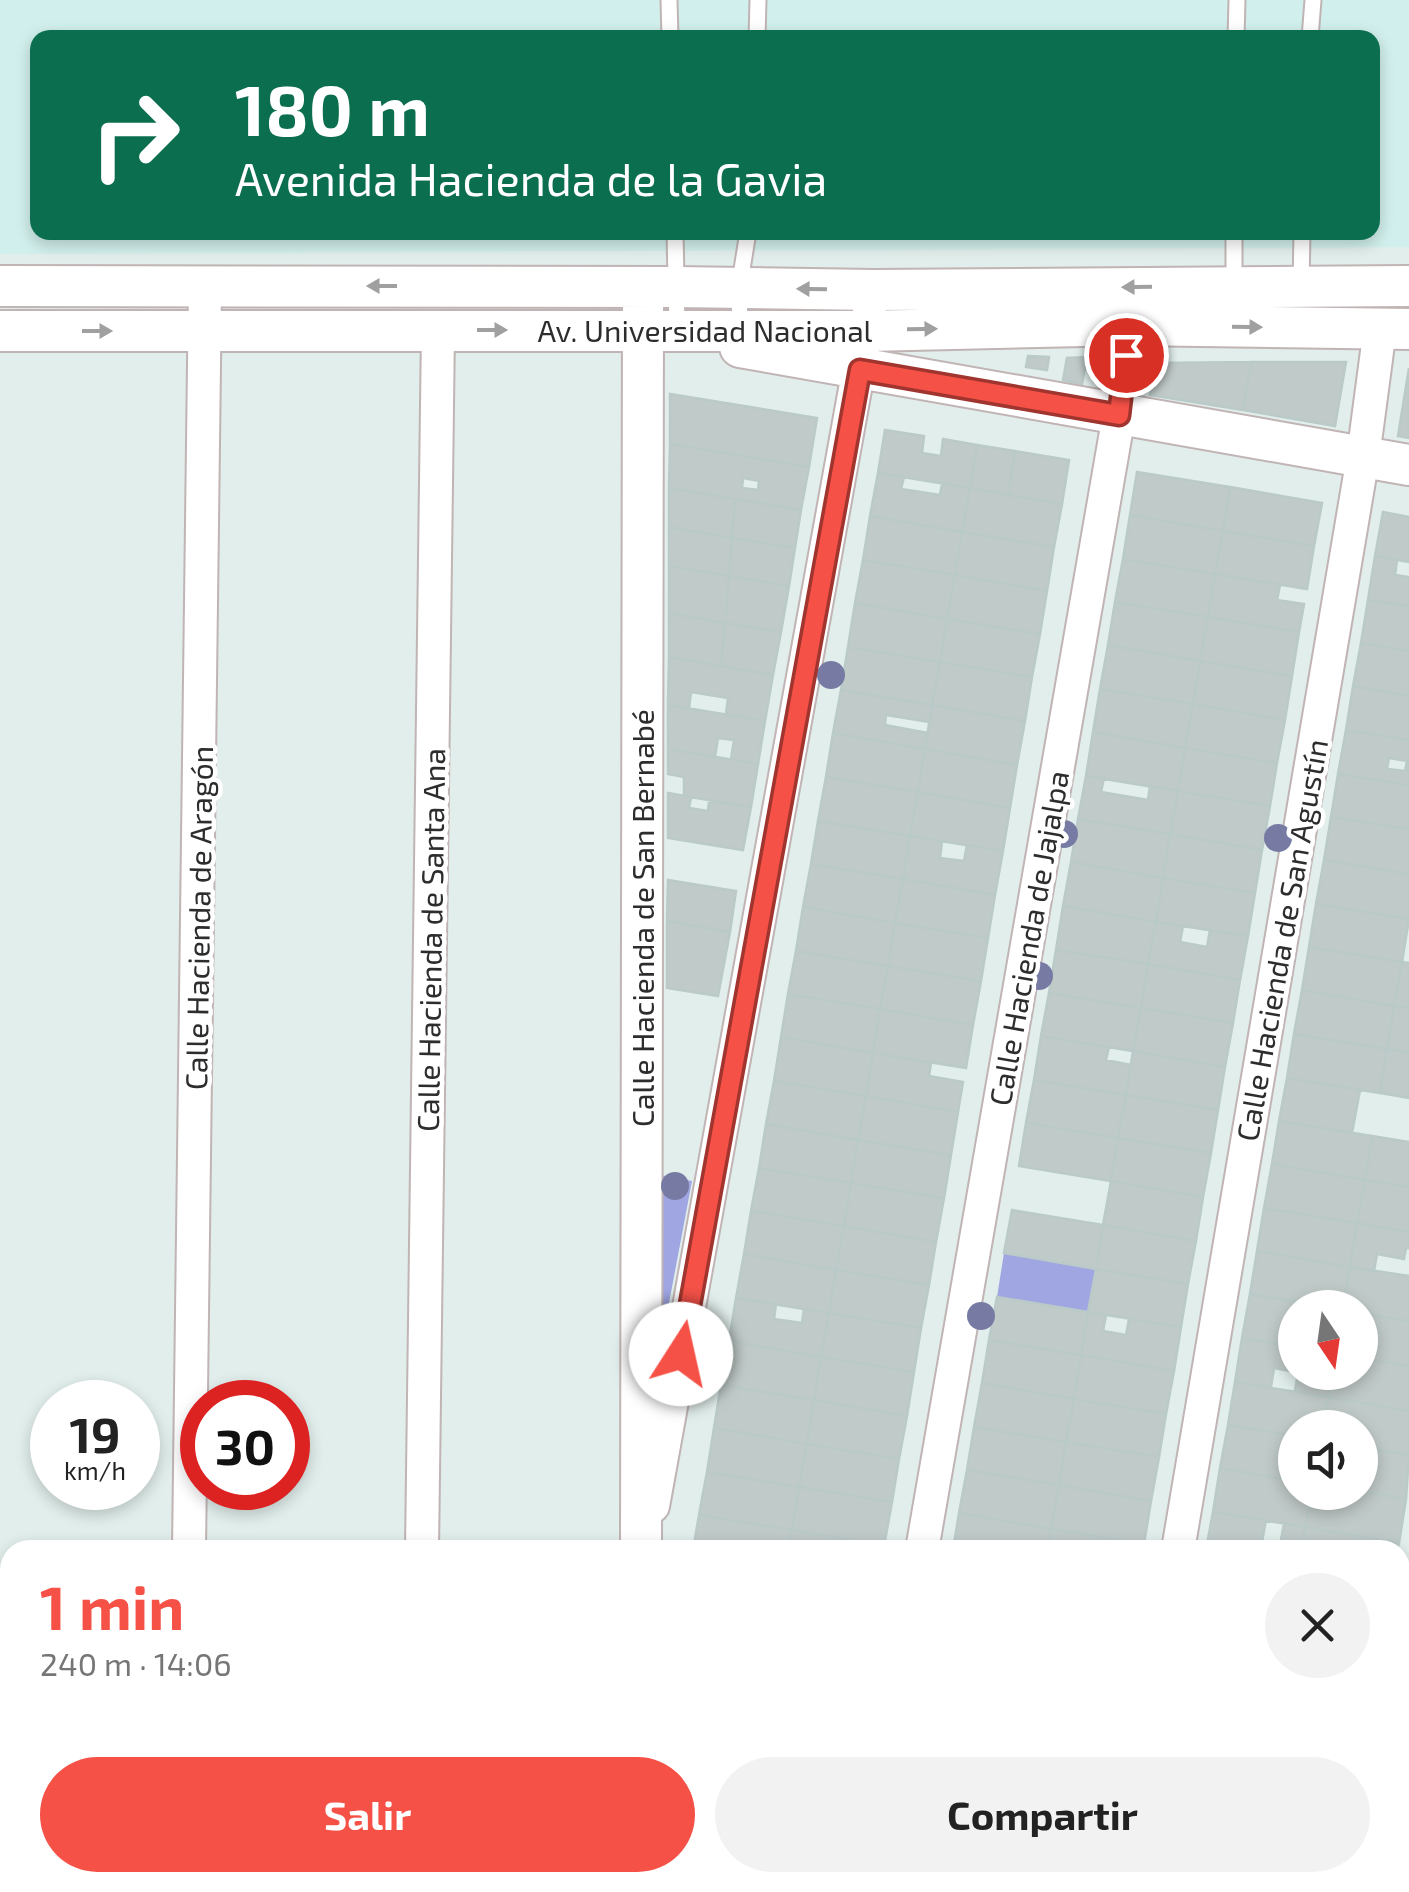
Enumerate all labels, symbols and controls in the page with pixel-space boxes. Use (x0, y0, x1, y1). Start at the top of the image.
text: 180 m (235, 66, 430, 150)
icon: right (70, 70, 200, 200)
text: Avenida Hacienda de la Gavia (235, 151, 827, 205)
one-way arrow (365, 278, 397, 294)
one-way arrow (1120, 279, 1152, 295)
one-way arrow (795, 281, 827, 297)
street label: Av. Universidad Nacional (537, 312, 873, 348)
pin (1084, 313, 1169, 398)
one-way arrow (1232, 319, 1264, 335)
one-way arrow (907, 321, 939, 337)
one-way arrow (82, 322, 114, 338)
one-way arrow (477, 322, 509, 338)
icon: arrive (1099, 328, 1154, 383)
street label: Calle Hacienda de San Bernabé (624, 709, 660, 1127)
street label: Calle Hacienda de San Agustín (1228, 736, 1334, 1144)
street label: Calle Hacienda de Aragón (177, 746, 219, 1090)
street label: Calle Hacienda de Santa Ana (409, 748, 451, 1132)
street label: Calle Hacienda de Jajalpa (981, 768, 1075, 1108)
north arrow (1278, 1290, 1378, 1390)
map controls (1278, 1290, 1378, 1510)
position arrow (629, 1302, 733, 1406)
speed limit sign: 30 (180, 1380, 310, 1510)
text: 19 (69, 1403, 121, 1463)
button: sound (1278, 1410, 1378, 1510)
text: km/h (64, 1455, 126, 1485)
text: 1 min (40, 1570, 184, 1642)
button: close (1265, 1573, 1370, 1678)
text: 240 m · 14:06 (40, 1644, 232, 1682)
button: Salir (40, 1757, 695, 1872)
button: Compartir (715, 1757, 1370, 1872)

